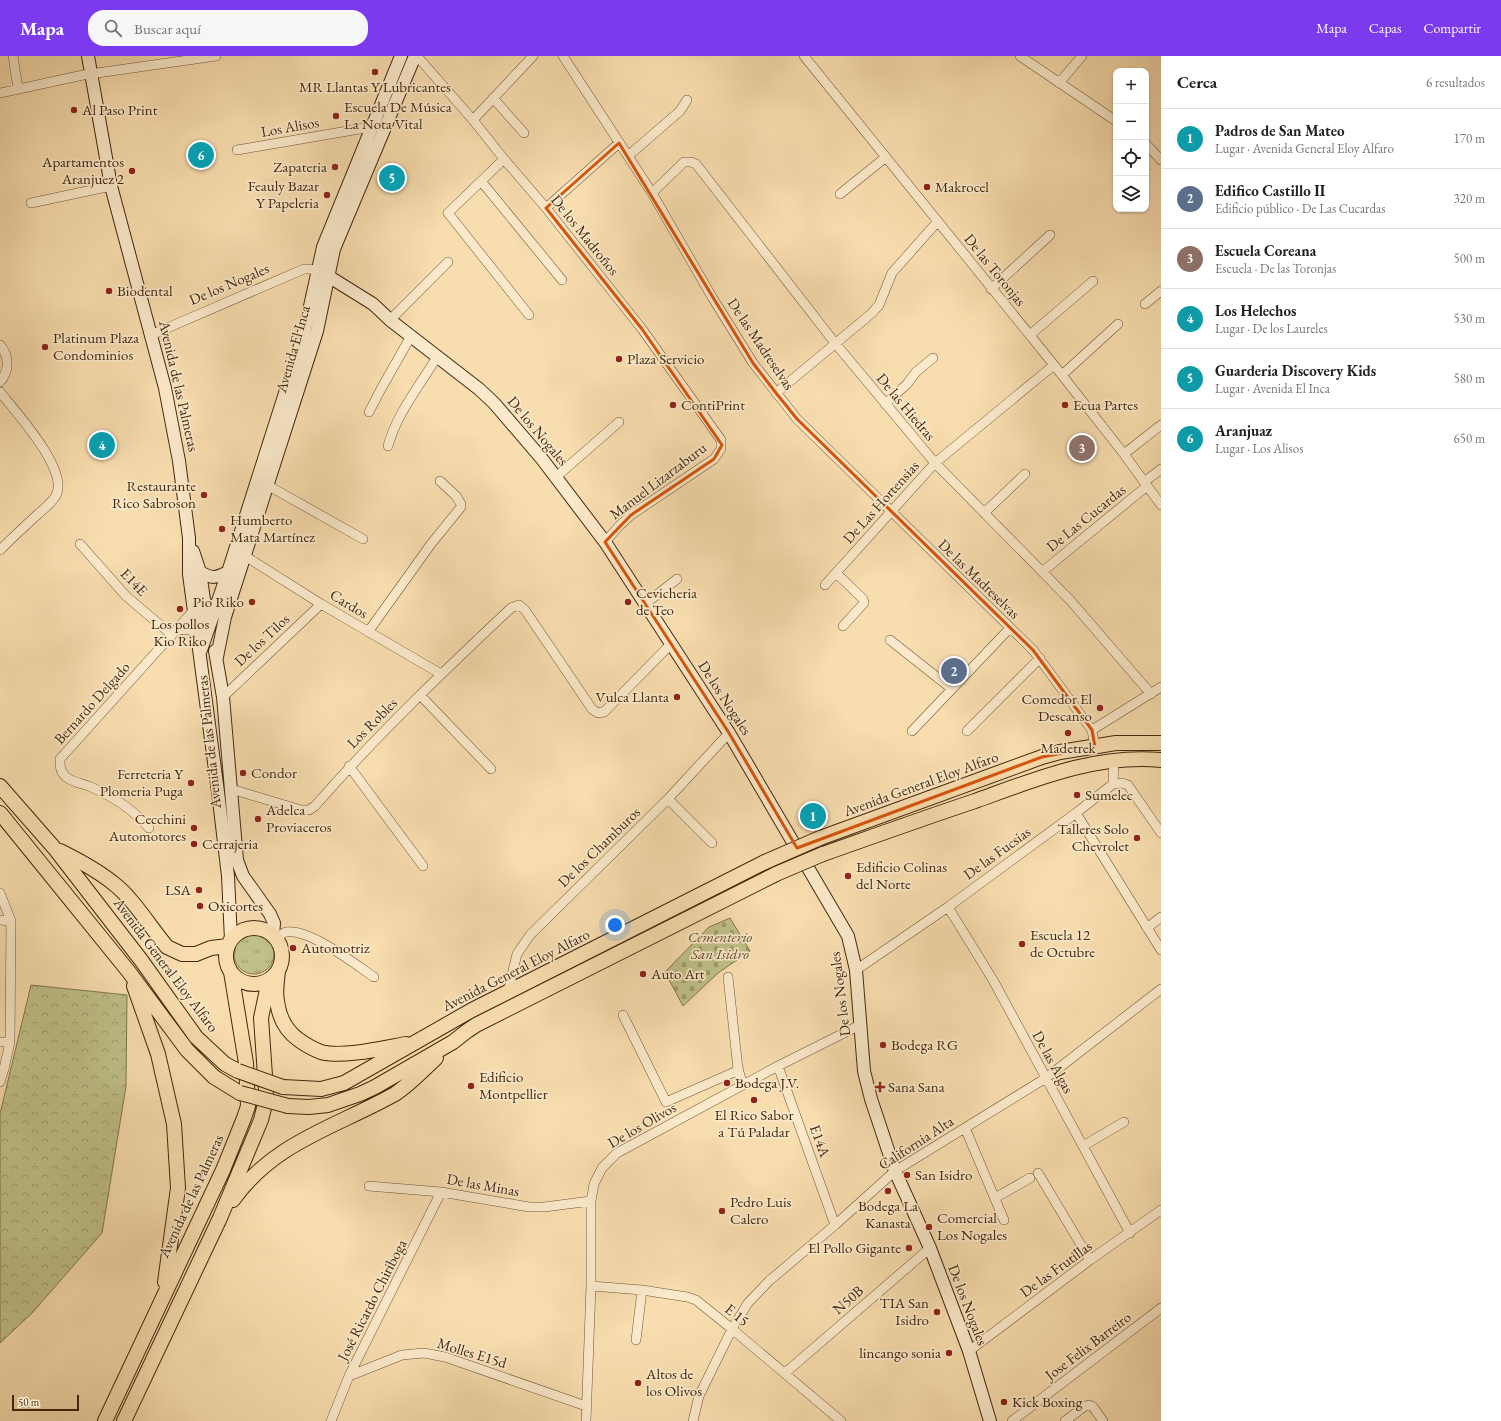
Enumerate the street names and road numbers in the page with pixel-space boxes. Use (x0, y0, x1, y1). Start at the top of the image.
street label: Los Alisos (259, 112, 321, 141)
street label: De los Madroños (547, 190, 624, 279)
street label: De las Toronjas (960, 229, 1031, 310)
street label: De los Nogales (186, 258, 272, 309)
street label: De las Madreselvas (724, 294, 799, 393)
street label: Avenida El Inca (271, 303, 314, 395)
street label: Avenida de las Palmeras (155, 318, 204, 453)
street label: De las Hiedras (873, 369, 940, 445)
street label: De los Nogales (504, 392, 573, 470)
street label: Manuel Lizarzaburu (605, 438, 710, 523)
street label: De Las Hortensias (838, 456, 923, 547)
street label: De Las Cucardas (1042, 480, 1129, 555)
street label: De las Madreselvas (934, 535, 1024, 623)
street label: E14E (117, 564, 152, 600)
street label: Cardos (327, 585, 372, 622)
street label: De los Tilos (230, 609, 293, 670)
street label: Bernardo Delgado (49, 657, 134, 748)
street label: De los Nogales (694, 657, 757, 739)
street label: Avenida de las Palmeras (192, 674, 225, 811)
street label: Los Robles (342, 693, 401, 752)
street label: Avenida General Eloy Alfaro (840, 747, 1001, 821)
street label: De los Chamburos (553, 802, 644, 891)
street label: De las Fucsias (959, 822, 1034, 883)
street label: Avenida General Eloy Alfaro (109, 893, 223, 1036)
street label: Avenida General Eloy Alfaro (438, 924, 593, 1016)
street label: De los Nogales (825, 950, 854, 1037)
street label: De las Algas (1028, 1027, 1079, 1097)
street label: De los Olivos (604, 1097, 680, 1152)
street label: California Alta (874, 1111, 957, 1174)
street label: E14A (806, 1122, 835, 1160)
street label: Avenida de las Palmeras (153, 1131, 228, 1261)
street label: De las Minas (445, 1169, 521, 1200)
street label: José Ricardo Chiriboga (332, 1236, 410, 1366)
street label: De las Frutillas (1016, 1236, 1096, 1301)
street label: De los Nogales (944, 1262, 993, 1348)
street label: N50B (828, 1281, 867, 1318)
street label: E 15 (721, 1299, 753, 1330)
street label: Jose Felix Barreiro (1039, 1307, 1134, 1385)
street label: Molles E15d (435, 1333, 510, 1372)

